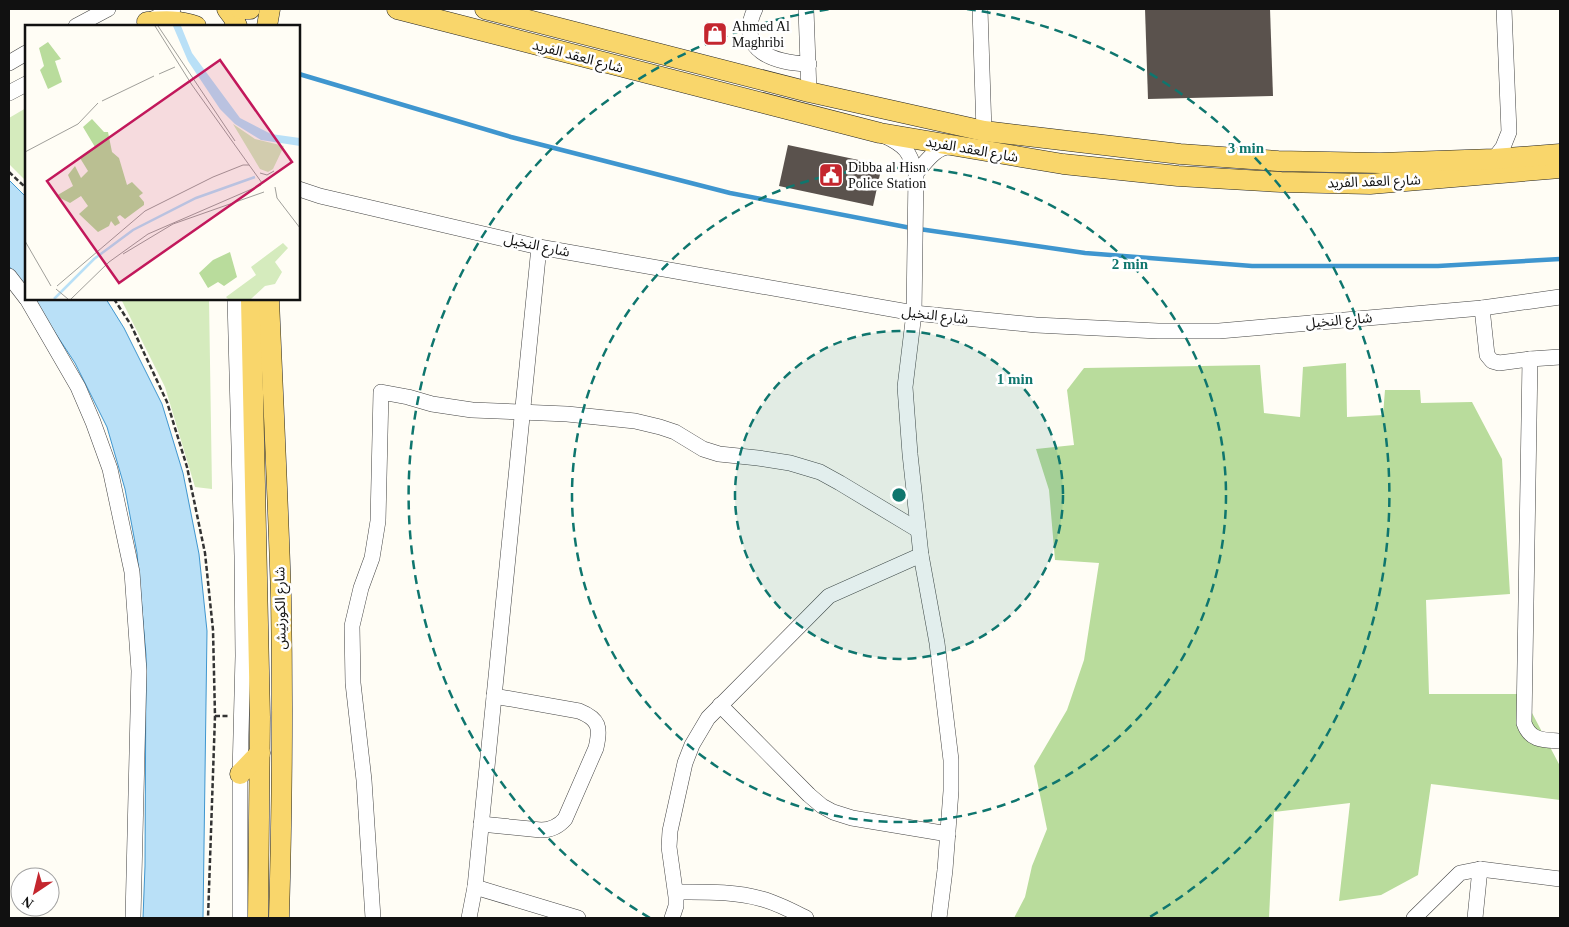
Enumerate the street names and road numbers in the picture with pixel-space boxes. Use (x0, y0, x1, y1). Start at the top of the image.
street label: شارع العقد الفريد (530, 37, 625, 79)
street label: شارع العقد الفريد (924, 134, 1019, 168)
street label: شارع العقد الفريد (1327, 172, 1421, 194)
street label: شارع النخيل (502, 231, 571, 263)
street label: شارع النخيل (900, 304, 969, 330)
street label: شارع النخيل (1305, 310, 1373, 334)
street label: شارع الكورنيش (272, 566, 292, 650)

